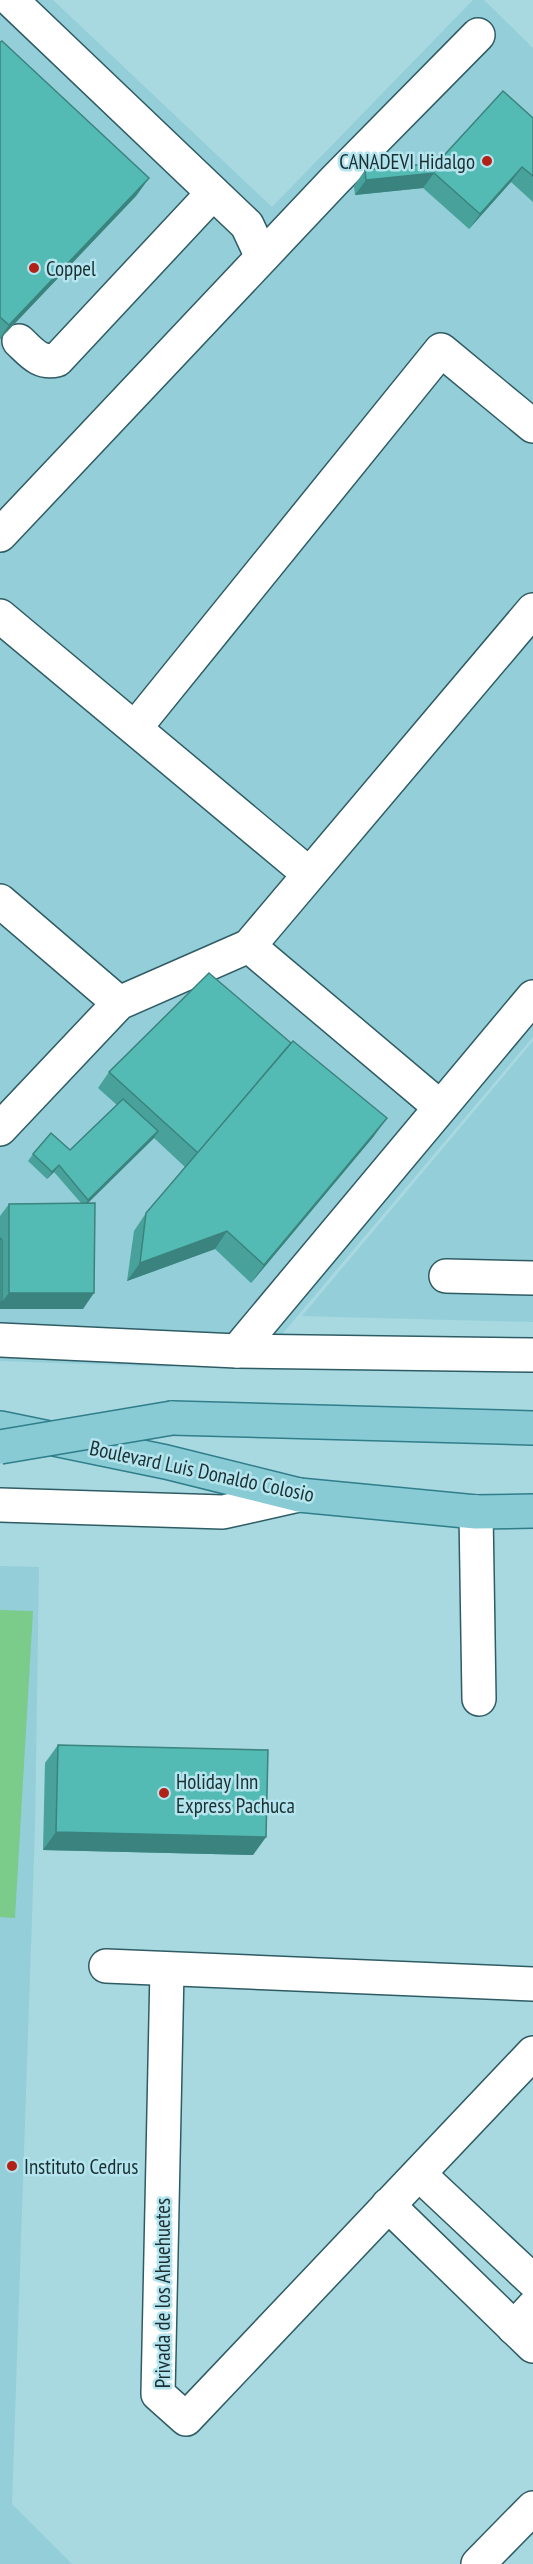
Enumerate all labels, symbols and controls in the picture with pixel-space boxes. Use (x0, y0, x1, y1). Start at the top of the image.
place label: CANADEVI Hidalgo (339, 148, 475, 175)
marker: CANADEVI Hidalgo (480, 154, 494, 168)
place label: Coppel (46, 255, 96, 282)
marker: Coppel (27, 261, 41, 275)
street label: Boulevard Luis Donaldo Colosio (87, 1434, 317, 1508)
place label: Holiday Inn Express Pachuca (176, 1768, 295, 1819)
marker: Holiday Inn Express Pachuca (157, 1786, 171, 1800)
place label: Instituto Cedrus (24, 2153, 138, 2180)
marker: Instituto Cedrus (5, 2159, 19, 2173)
street label: Privada de los Ahuehuetes (149, 2198, 176, 2388)

